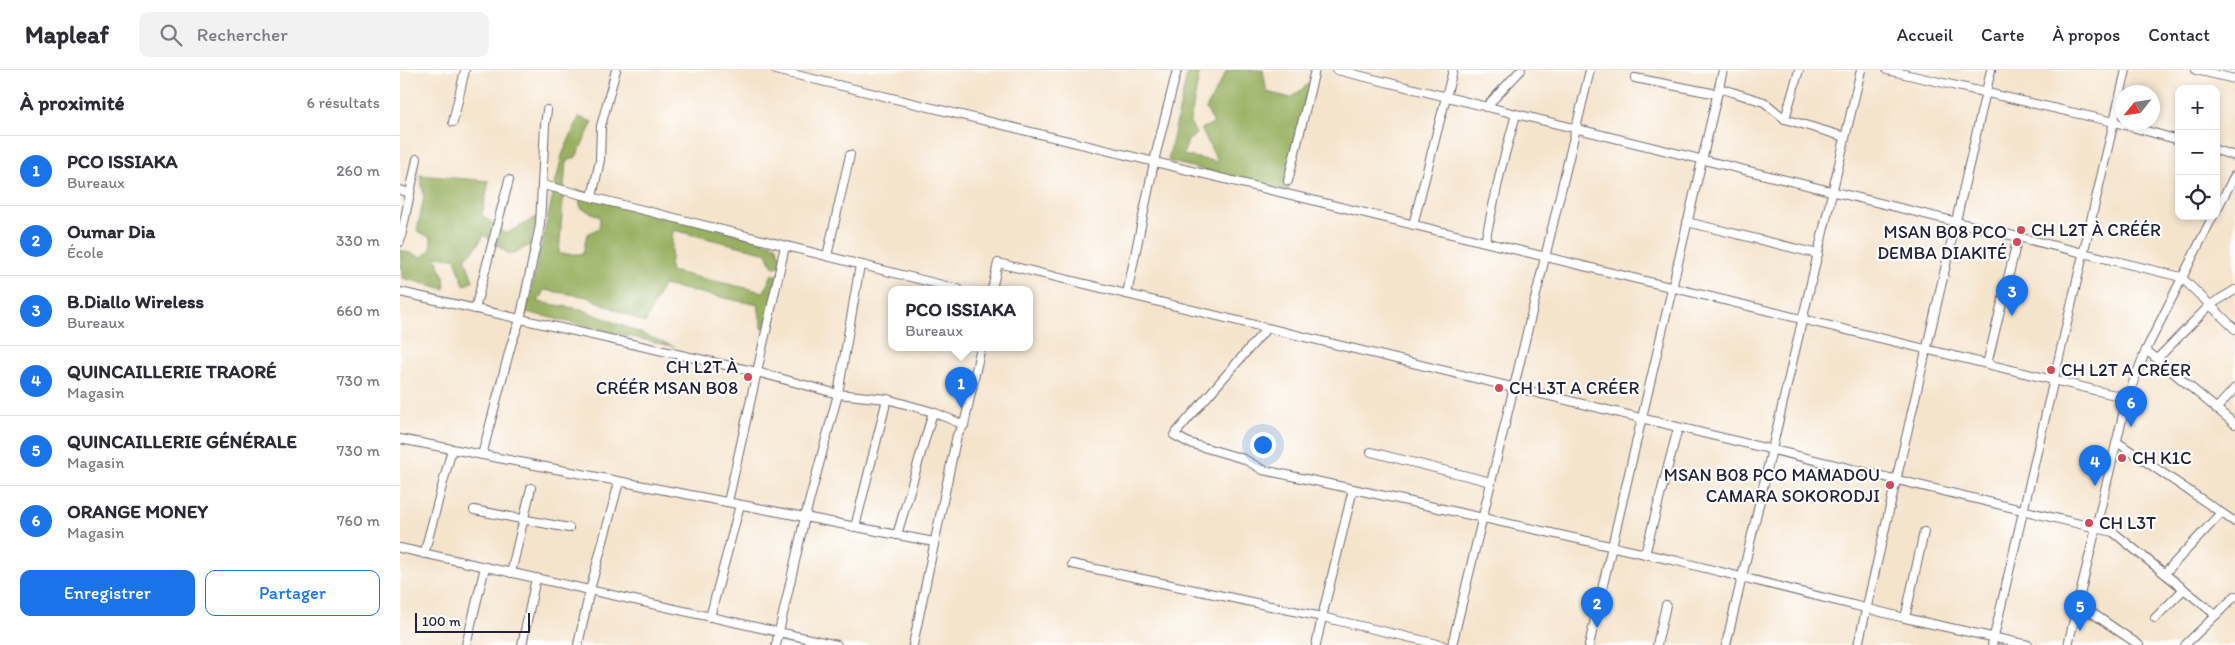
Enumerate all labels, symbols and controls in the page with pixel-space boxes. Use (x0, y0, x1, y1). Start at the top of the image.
search box (139, 12, 489, 57)
text: Mapleaf (25, 20, 109, 49)
icon: search (157, 21, 185, 49)
text: Rechercher (197, 23, 288, 46)
text: Accueil (1897, 24, 1953, 46)
text: Carte (1981, 24, 2024, 46)
text: À propos (2052, 24, 2120, 46)
text: Contact (2148, 24, 2210, 46)
north arrow (2115, 85, 2160, 130)
map controls (2175, 85, 2220, 220)
button: + (2175, 85, 2220, 130)
text: À proximité (20, 90, 125, 115)
text: 6 résultats (306, 93, 380, 112)
button: − (2175, 130, 2220, 175)
text: PCO ISSIAKA (67, 150, 178, 173)
text: 1 (32, 161, 40, 180)
text: 260 m (336, 161, 380, 180)
text: Bureaux (67, 173, 125, 192)
button: locate (2175, 175, 2220, 220)
place label: CH L2T À CRÉÉR (2031, 219, 2161, 241)
text: Oumar Dia (67, 220, 155, 243)
place label: MSAN B08 PCO DEMBA DIAKITÉ (1877, 221, 2007, 264)
marker: CH L2T À CRÉÉR (2015, 224, 2027, 236)
text: 2 (32, 231, 40, 250)
text: 330 m (336, 231, 380, 250)
marker: MSAN B08 PCO DEMBA DIAKITÉ (2011, 236, 2023, 248)
text: École (67, 243, 104, 262)
pin: 3 (1996, 275, 2028, 316)
popup (888, 286, 1033, 351)
text: B.Diallo Wireless (67, 290, 204, 313)
text: PCO ISSIAKA (905, 298, 1016, 321)
text: 3 (32, 301, 40, 320)
text: 660 m (336, 301, 380, 320)
text: Bureaux (67, 313, 125, 332)
text: Bureaux (905, 321, 963, 340)
place label: CH L2T À CRÉÉR MSAN B08 (596, 356, 738, 399)
place label: CH L2T A CRÉER (2061, 359, 2191, 381)
text: QUINCAILLERIE TRAORÉ (67, 360, 277, 383)
marker: CH L2T A CRÉER (2045, 364, 2057, 376)
pin: 1 (945, 367, 977, 408)
text: 4 (31, 371, 41, 390)
text: 730 m (336, 371, 380, 390)
marker: CH L2T À CRÉÉR MSAN B08 (742, 371, 754, 383)
place label: CH L3T A CRÉER (1509, 377, 1639, 399)
marker: CH L3T A CRÉER (1493, 382, 1505, 394)
text: Magasin (67, 383, 124, 402)
pin: 6 (2115, 386, 2147, 427)
text: QUINCAILLERIE GÉNÉRALE (67, 430, 297, 453)
your location (1250, 432, 1276, 458)
text: 5 (32, 441, 40, 460)
text: 730 m (336, 441, 380, 460)
pin: 4 (2079, 445, 2111, 486)
place label: CH K1C (2132, 447, 2192, 469)
marker: CH K1C (2116, 452, 2128, 464)
text: Magasin (67, 453, 124, 472)
place label: MSAN B08 PCO MAMADOU CAMARA SOKORODJI (1664, 464, 1880, 507)
marker: MSAN B08 PCO MAMADOU CAMARA SOKORODJI (1884, 479, 1896, 491)
text: ORANGE MONEY (67, 500, 208, 523)
text: 6 (32, 511, 40, 530)
text: 760 m (337, 511, 380, 530)
place label: CH L3T (2099, 512, 2156, 534)
marker: CH L3T (2083, 517, 2095, 529)
text: Magasin (67, 523, 124, 542)
button: Enregistrer (20, 570, 195, 616)
button: Partager (205, 570, 380, 616)
pin: 2 (1581, 587, 1613, 628)
pin: 5 (2064, 590, 2096, 631)
scale bar (415, 610, 530, 633)
text: 100 m (422, 613, 461, 630)

